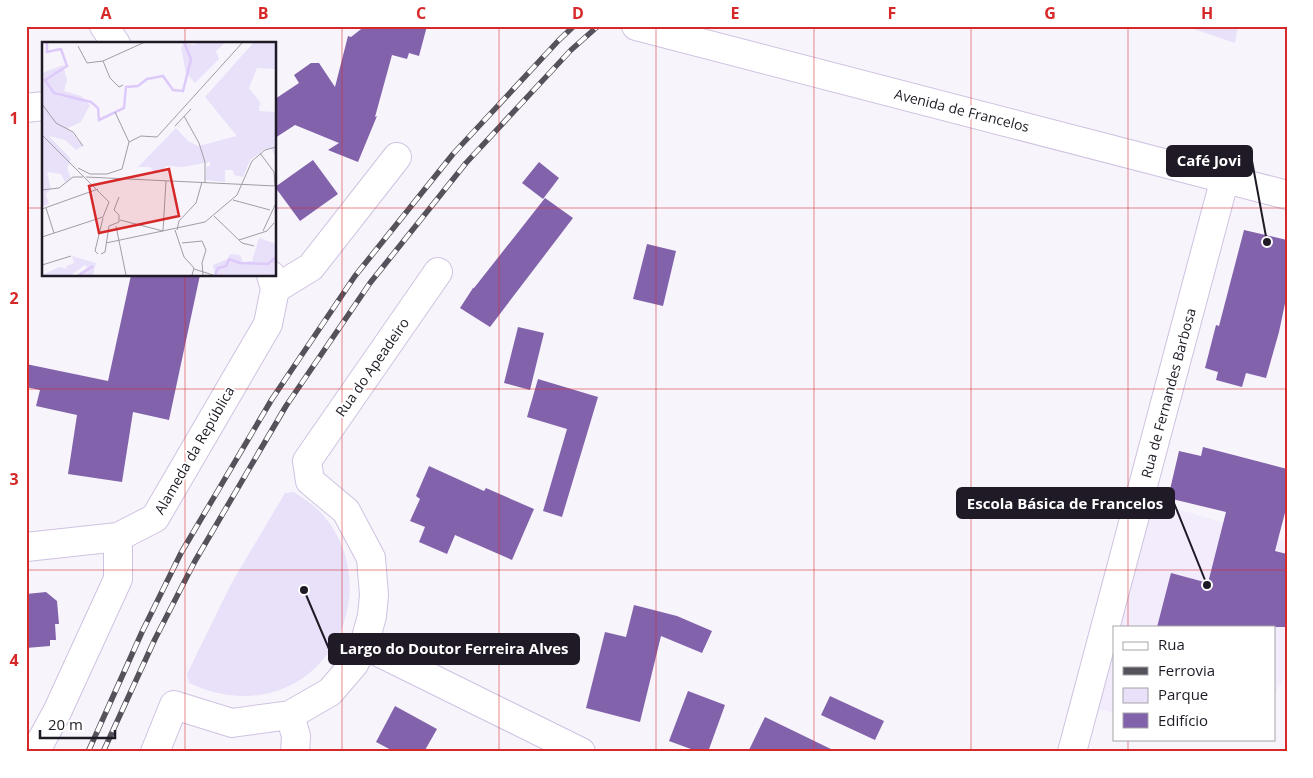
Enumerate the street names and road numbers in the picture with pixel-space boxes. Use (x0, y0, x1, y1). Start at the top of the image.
street label: Avenida de Francelos (893, 84, 1032, 136)
street label: Rua de Fernandes Barbosa (1136, 306, 1200, 480)
street label: Rua do Apeadeiro (331, 314, 413, 420)
street label: Alameda da República (150, 383, 238, 517)

